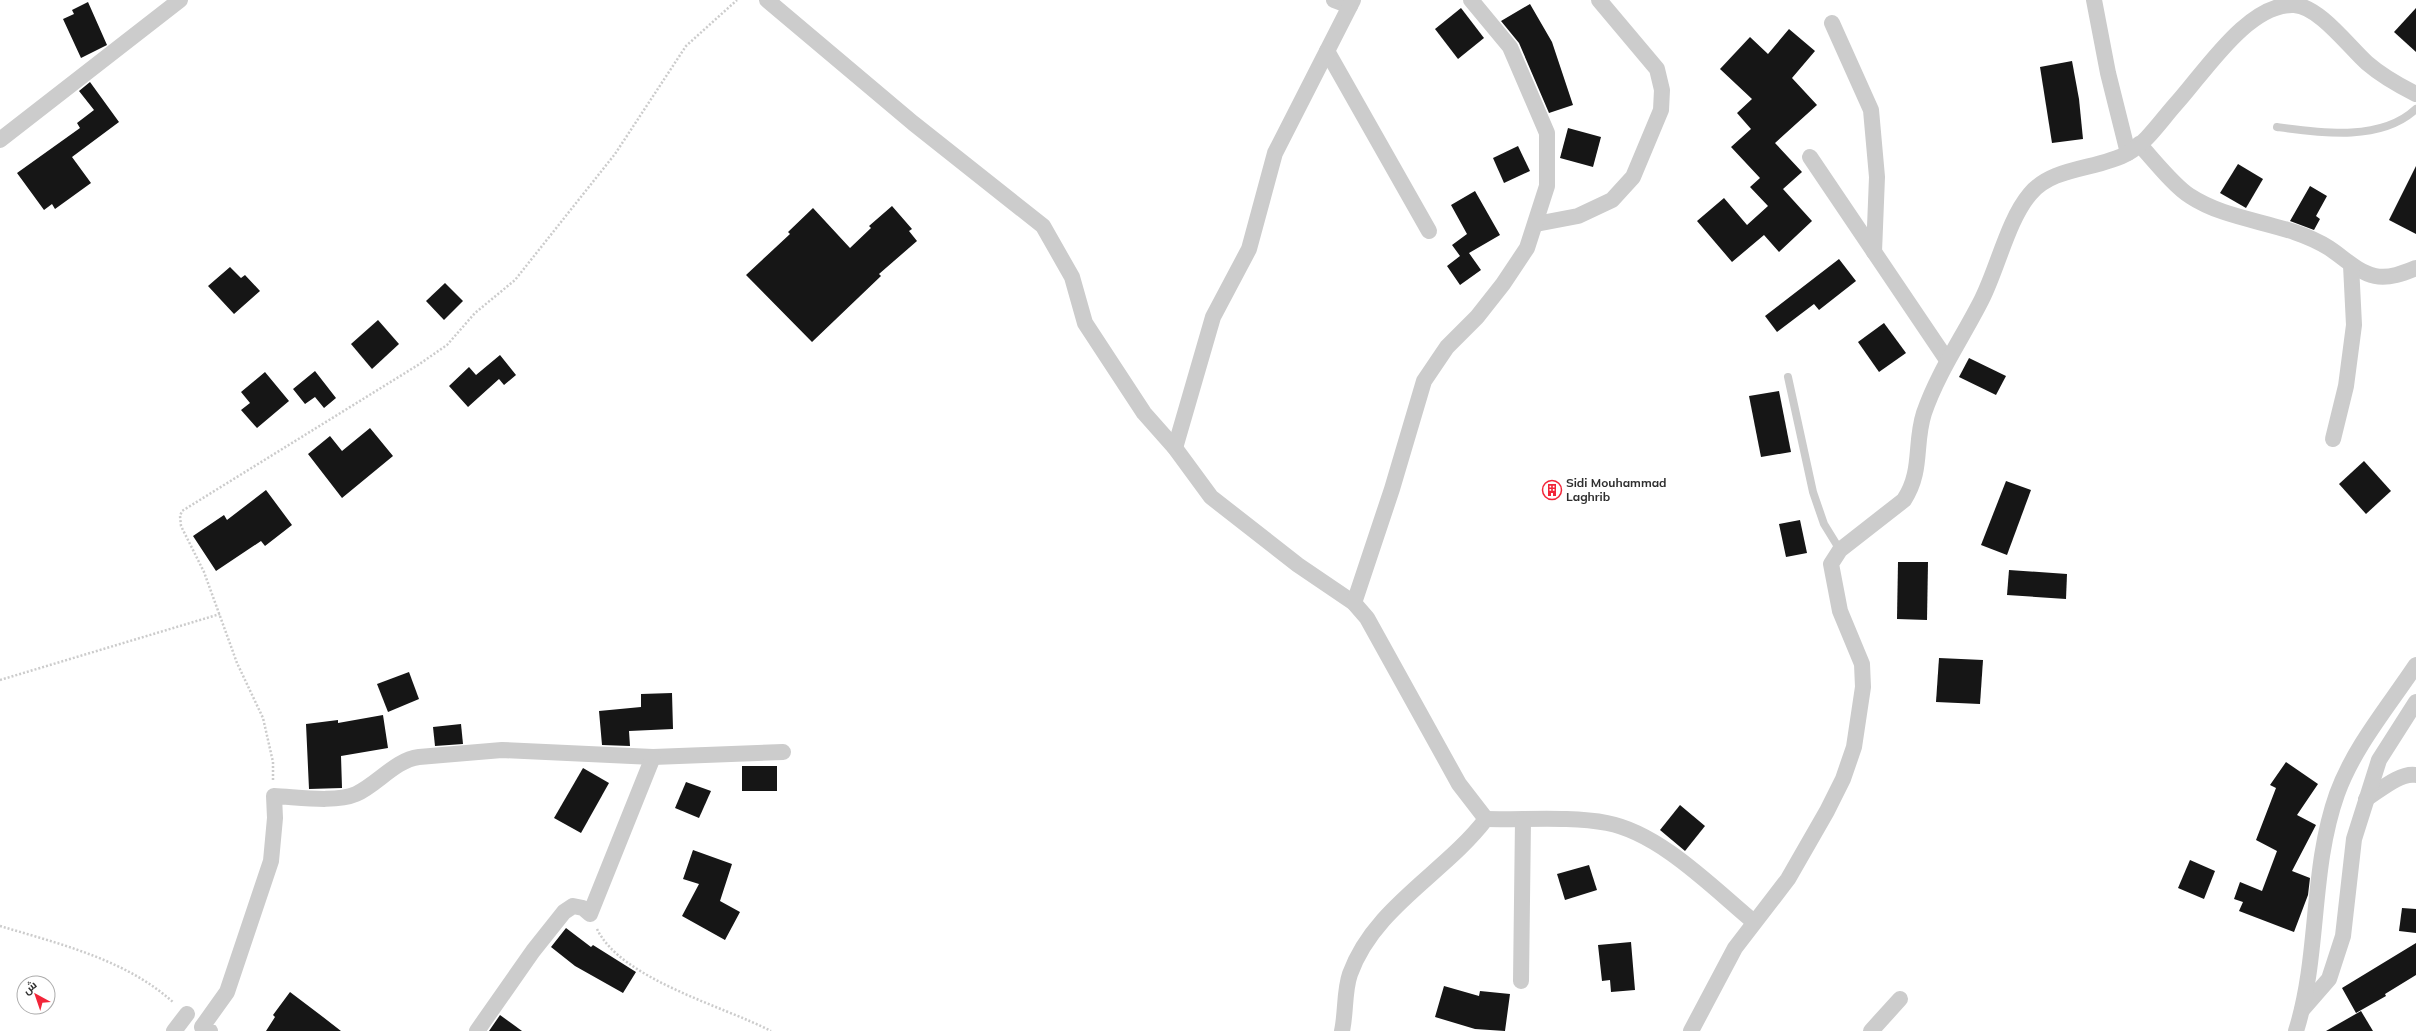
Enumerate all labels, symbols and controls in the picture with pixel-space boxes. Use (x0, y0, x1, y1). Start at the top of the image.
place label: Sidi Mouhammad Laghrib (1566, 475, 1667, 504)
building icon: Sidi Mouhammad Laghrib (1541, 479, 1563, 501)
north arrow (16, 975, 56, 1015)
text: ش (20, 977, 39, 997)

